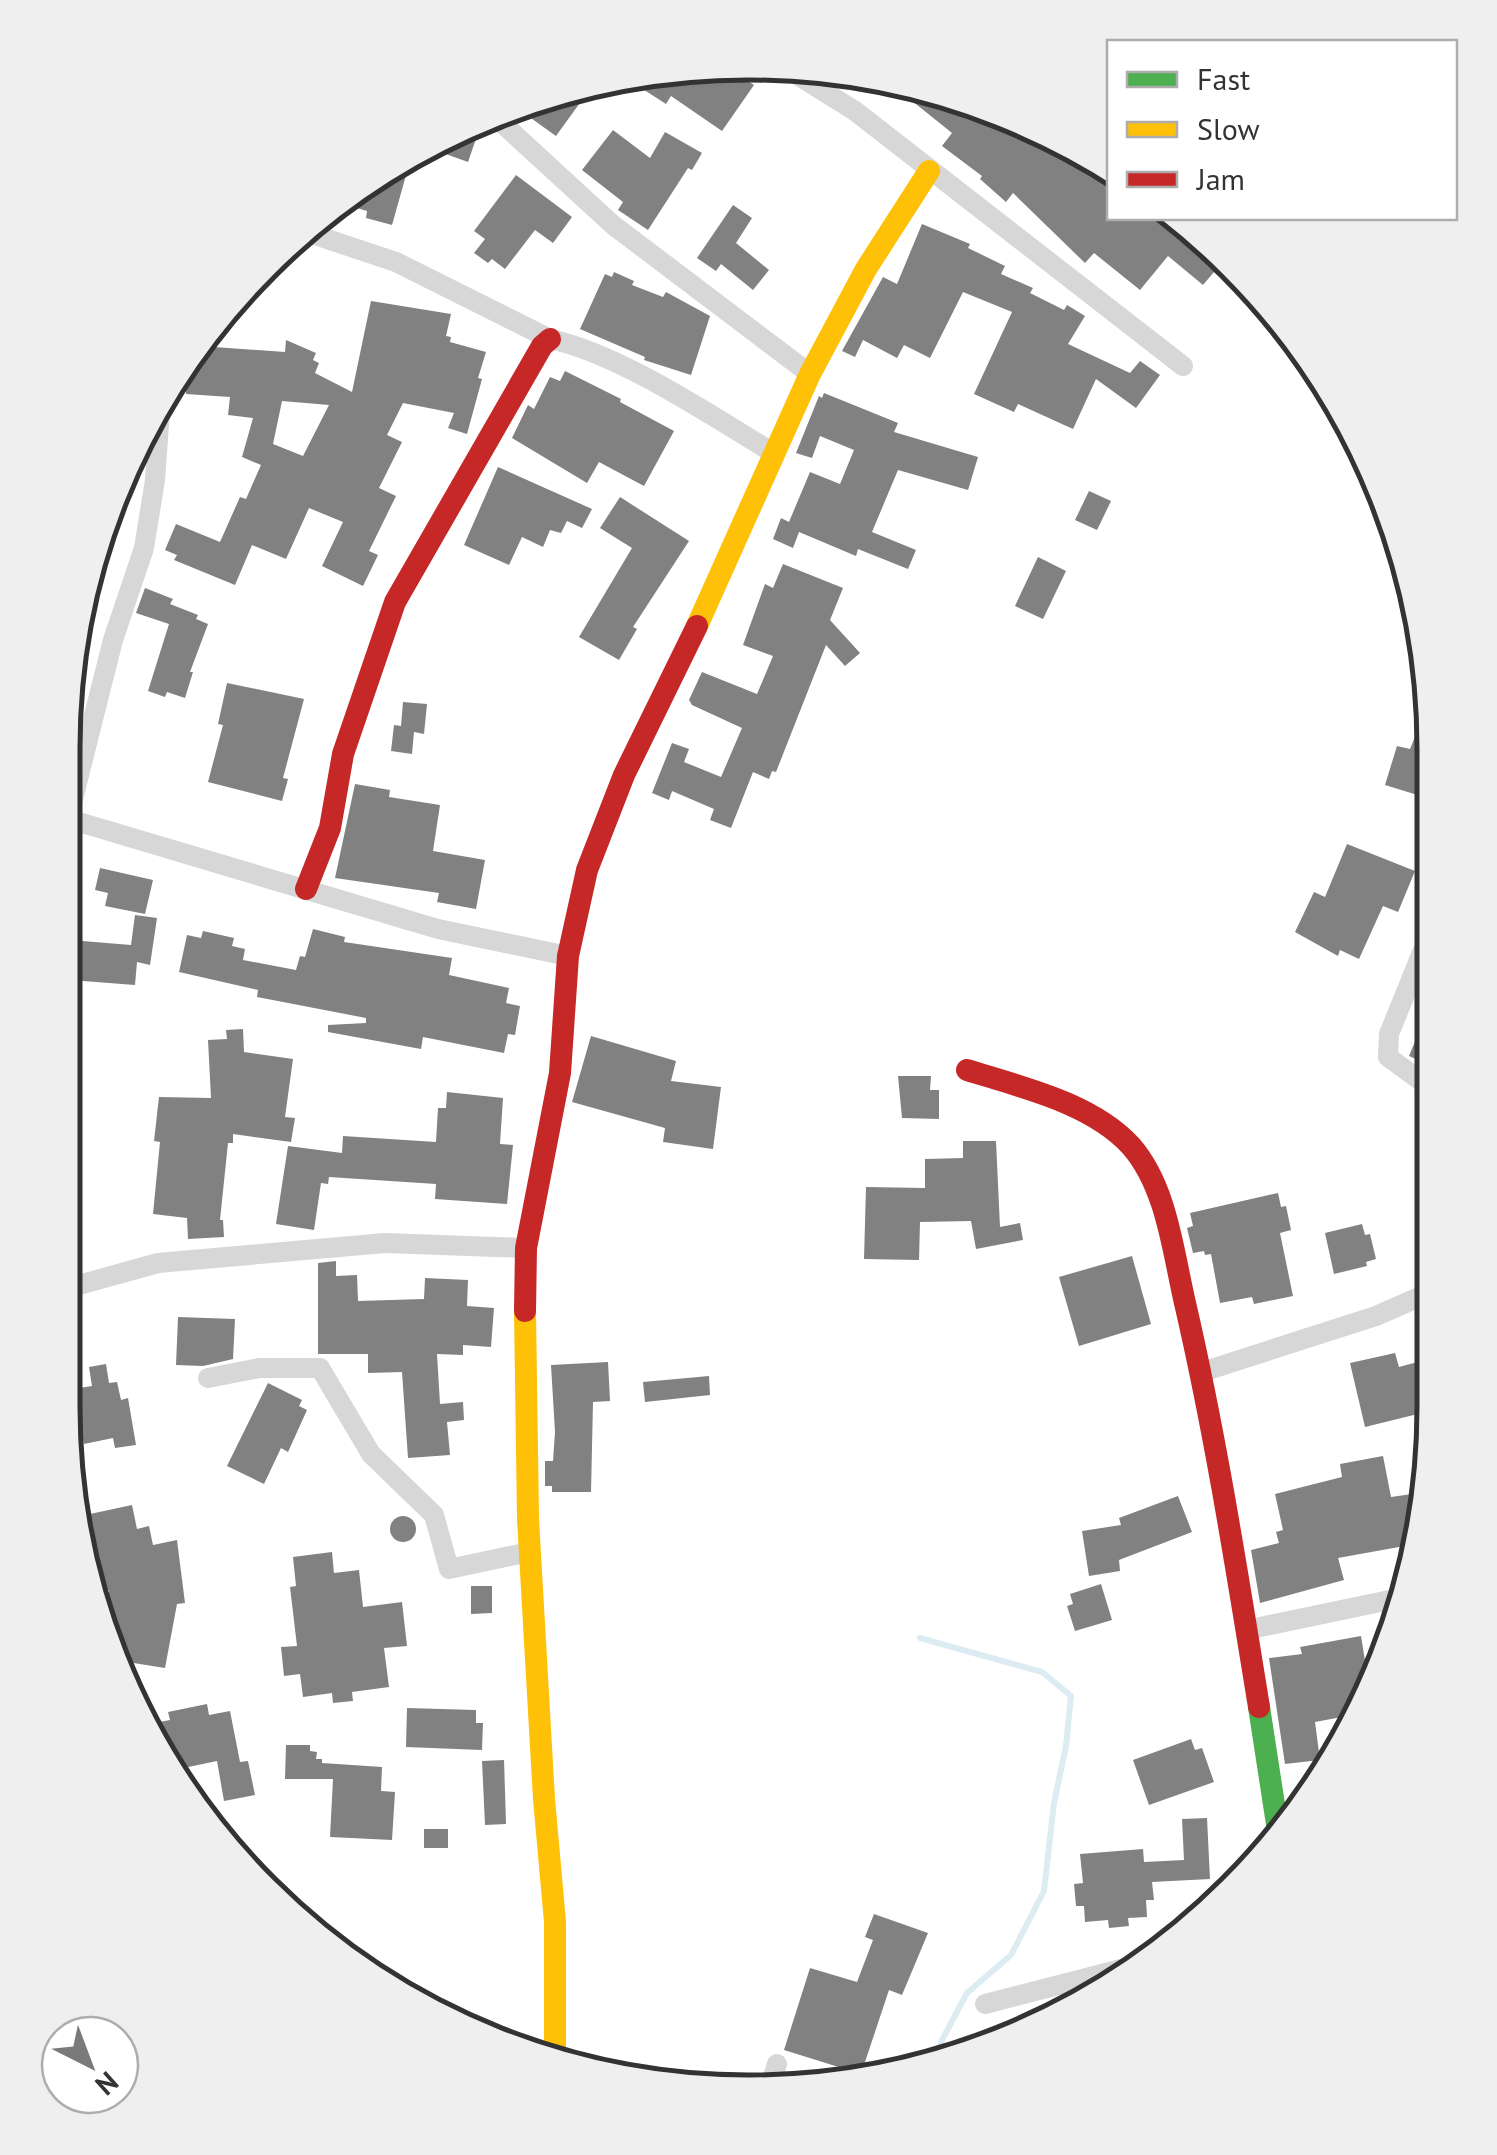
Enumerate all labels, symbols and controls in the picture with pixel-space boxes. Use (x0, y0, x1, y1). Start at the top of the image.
legend (1107, 40, 1457, 220)
text: Fast (1197, 59, 1250, 98)
text: Slow (1197, 109, 1260, 148)
text: Jam (1195, 159, 1245, 198)
north arrow (40, 2015, 140, 2115)
text: N (88, 2064, 126, 2104)

